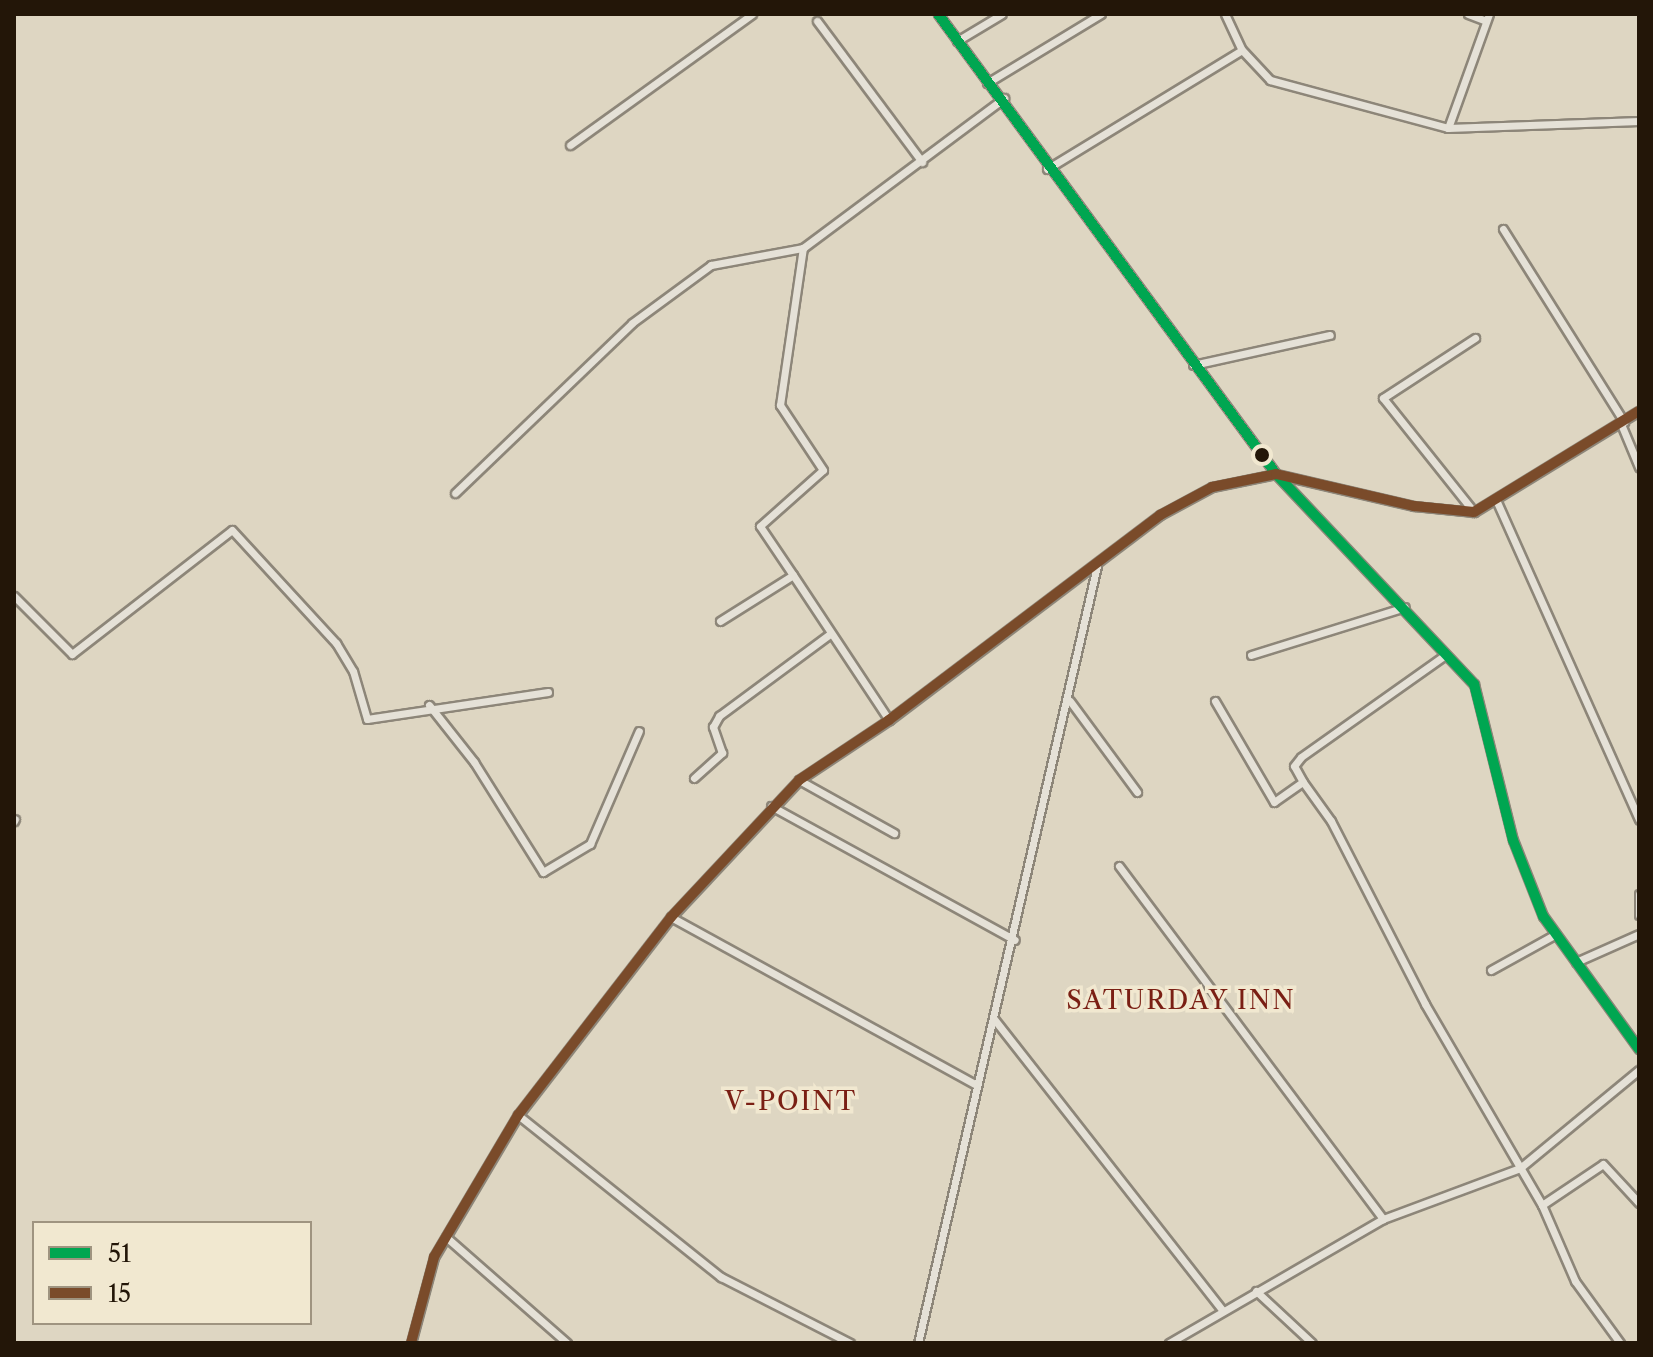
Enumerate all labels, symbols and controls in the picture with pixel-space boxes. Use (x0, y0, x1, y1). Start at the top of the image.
unlabelled marker (1254, 447, 1270, 463)
district label: SATURDAY INN (1066, 985, 1296, 1017)
district label: V-POINT (725, 1086, 857, 1118)
legend (32, 1221, 312, 1325)
text: 51 (108, 1239, 131, 1268)
text: 15 (108, 1279, 131, 1308)

